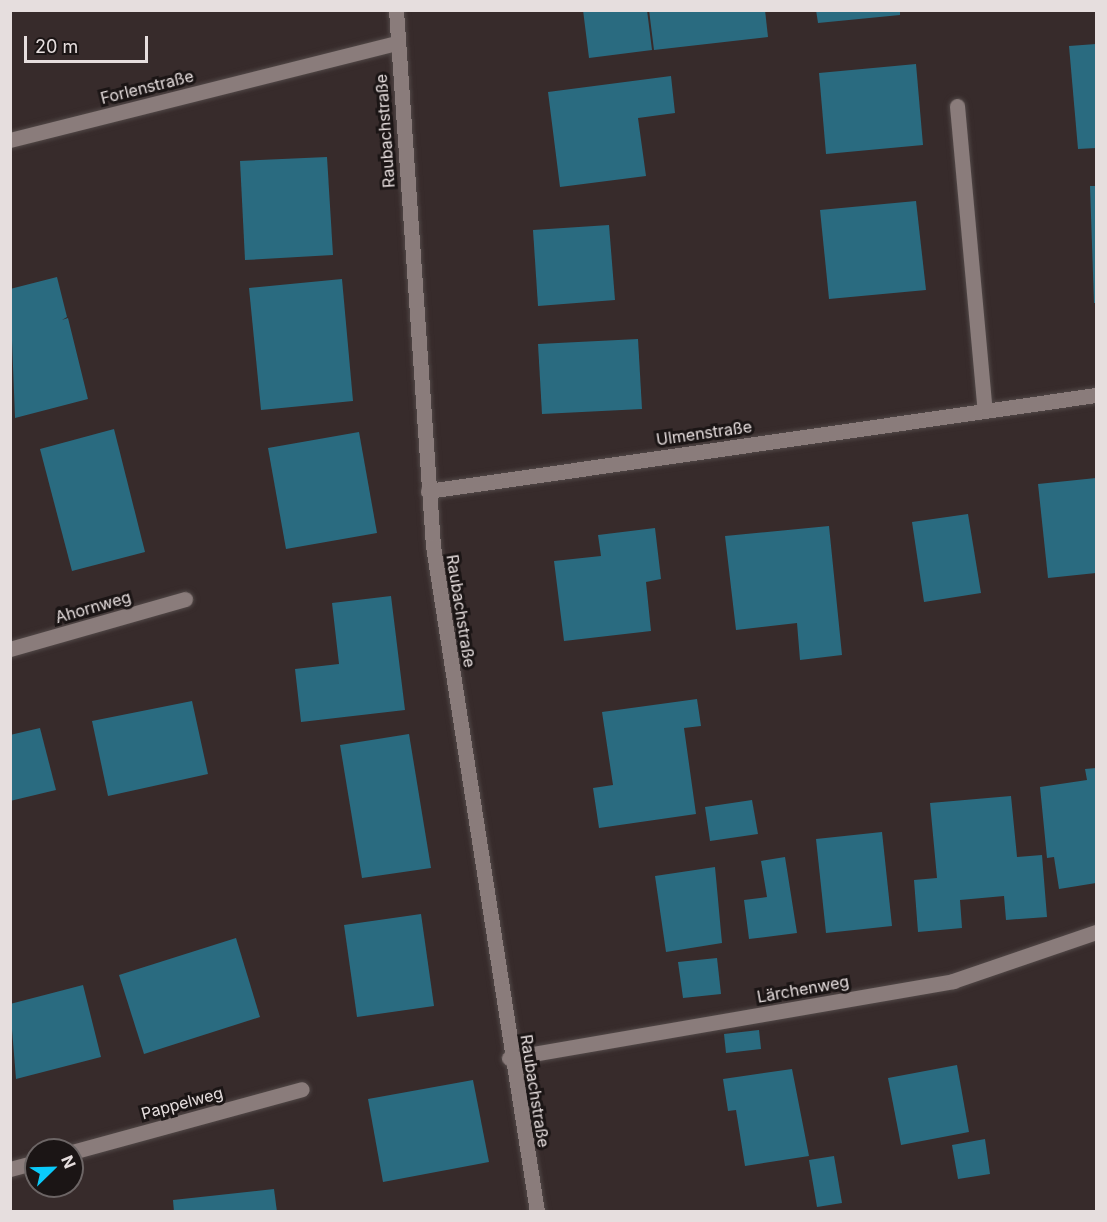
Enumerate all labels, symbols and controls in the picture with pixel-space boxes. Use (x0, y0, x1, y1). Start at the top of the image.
scale bar (27, 24, 152, 62)
text: 20 m (35, 36, 78, 57)
street label: Forlenstraße (98, 66, 196, 108)
street label: Raubachstraße (371, 73, 399, 189)
street label: Ulmenstraße (655, 417, 753, 449)
street label: Raubachstraße (443, 553, 479, 669)
street label: Ahornweg (53, 587, 133, 627)
street label: Lärchenweg (755, 971, 851, 1007)
street label: Raubachstraße (517, 1033, 553, 1149)
street label: Pappelweg (139, 1083, 225, 1123)
north arrow (24, 1138, 84, 1198)
text: N (57, 1152, 80, 1171)

